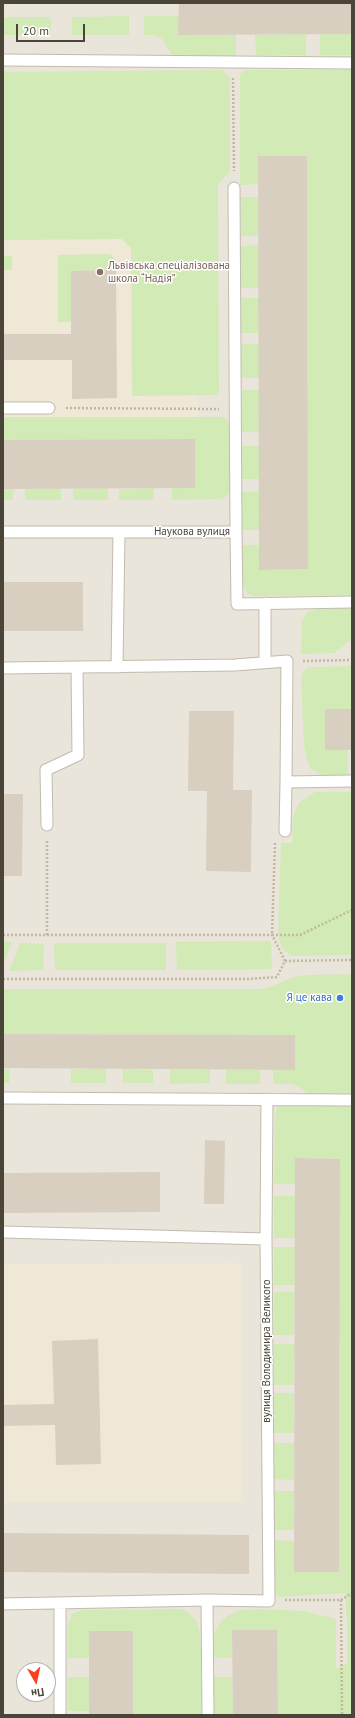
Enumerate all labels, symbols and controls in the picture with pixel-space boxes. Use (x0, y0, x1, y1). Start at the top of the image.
scale bar (18, 16, 87, 42)
text: 20 m (23, 23, 49, 38)
place label: Львівська спеціалізована школа “Надія” (108, 259, 230, 285)
marker: Львівська спеціалізована школа “Надія” (95, 267, 105, 277)
street label: Наукова вулиця (154, 525, 230, 539)
place label: Я це кава (287, 991, 332, 1005)
marker: Я це кава (335, 993, 345, 1003)
street label: вулиця Володимира Великого (260, 1279, 274, 1423)
north arrow (16, 1662, 56, 1702)
text: Пн (30, 1685, 45, 1701)

